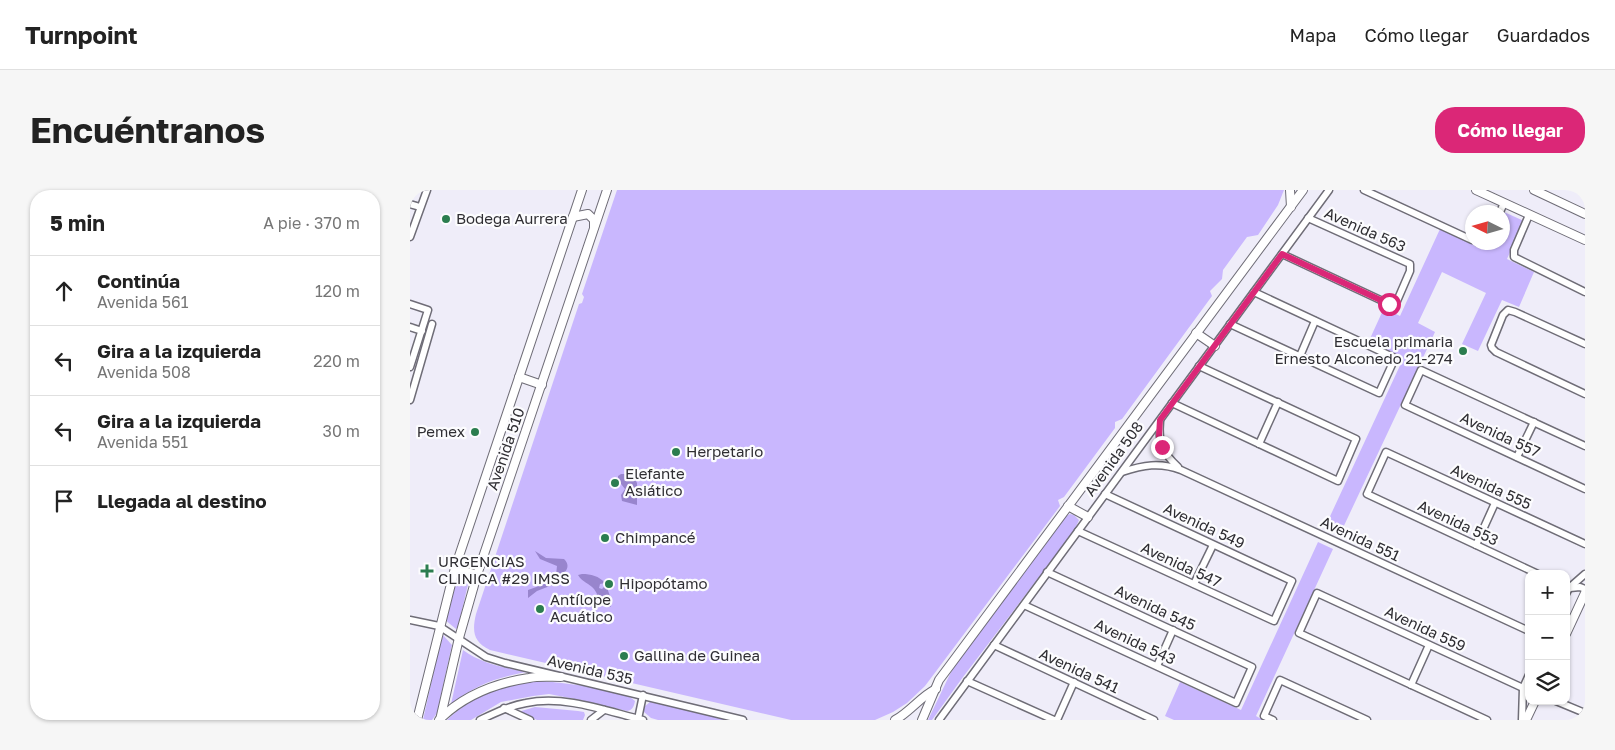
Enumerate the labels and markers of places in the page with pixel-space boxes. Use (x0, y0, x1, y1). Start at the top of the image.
place label: Bodega Aurrera (456, 209, 568, 227)
marker: Bodega Aurrera (440, 213, 452, 225)
place label: Escuela primaria Ernesto Alconedo 21-274 (1274, 332, 1453, 367)
marker: Escuela primaria Ernesto Alconedo 21-274 (1457, 345, 1469, 357)
place label: Pemex (417, 422, 465, 440)
marker: Pemex (469, 426, 481, 438)
place label: Herpetario (686, 442, 763, 460)
marker: Herpetario (670, 446, 682, 458)
place label: Elefante Asiático (625, 464, 685, 499)
marker: Elefante Asiático (609, 477, 621, 489)
place label: Chimpancé (615, 528, 696, 546)
marker: Chimpancé (599, 532, 611, 544)
place label: URGENCIAS CLINICA #29 IMSS (438, 552, 570, 587)
marker: URGENCIAS CLINICA #29 IMSS (420, 564, 434, 578)
place label: Hipopótamo (619, 574, 708, 592)
marker: Hipopótamo (603, 578, 615, 590)
place label: Antílope Acuático (550, 590, 613, 625)
marker: Antílope Acuático (534, 603, 546, 615)
place label: Gallina de Guinea (634, 646, 760, 664)
marker: Gallina de Guinea (618, 650, 630, 662)

